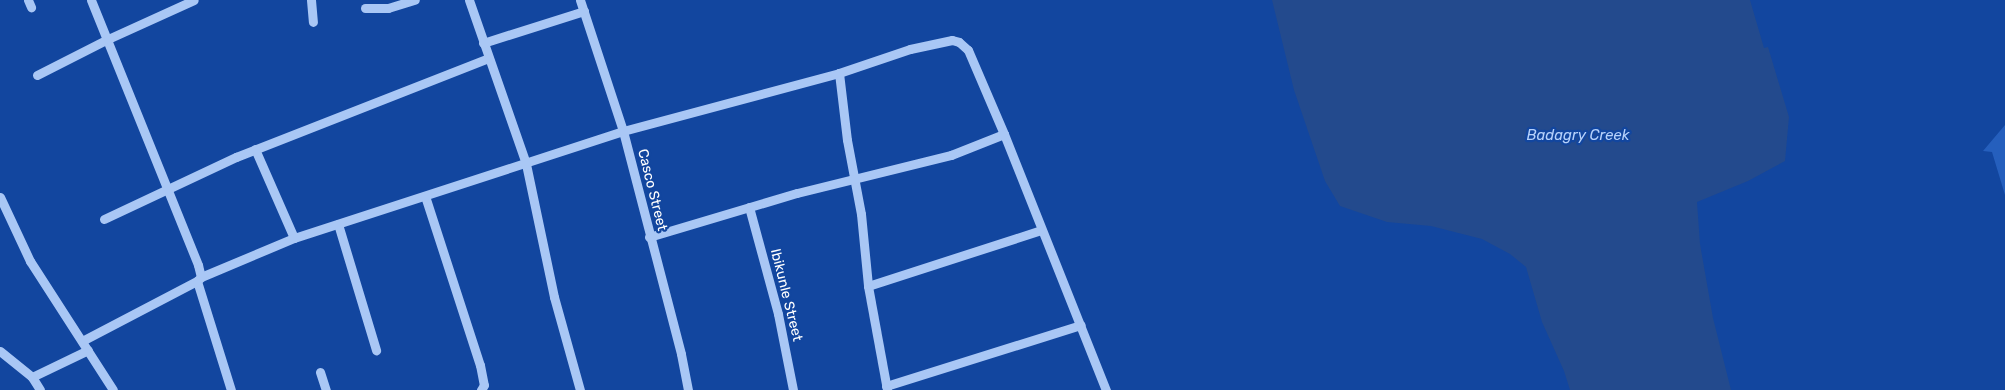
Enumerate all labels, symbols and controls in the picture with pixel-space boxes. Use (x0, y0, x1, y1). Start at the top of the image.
water label: Badagry Creek (1526, 127, 1630, 145)
street label: Casco Street (634, 147, 670, 233)
street label: Ibikunle Street (766, 247, 806, 343)

